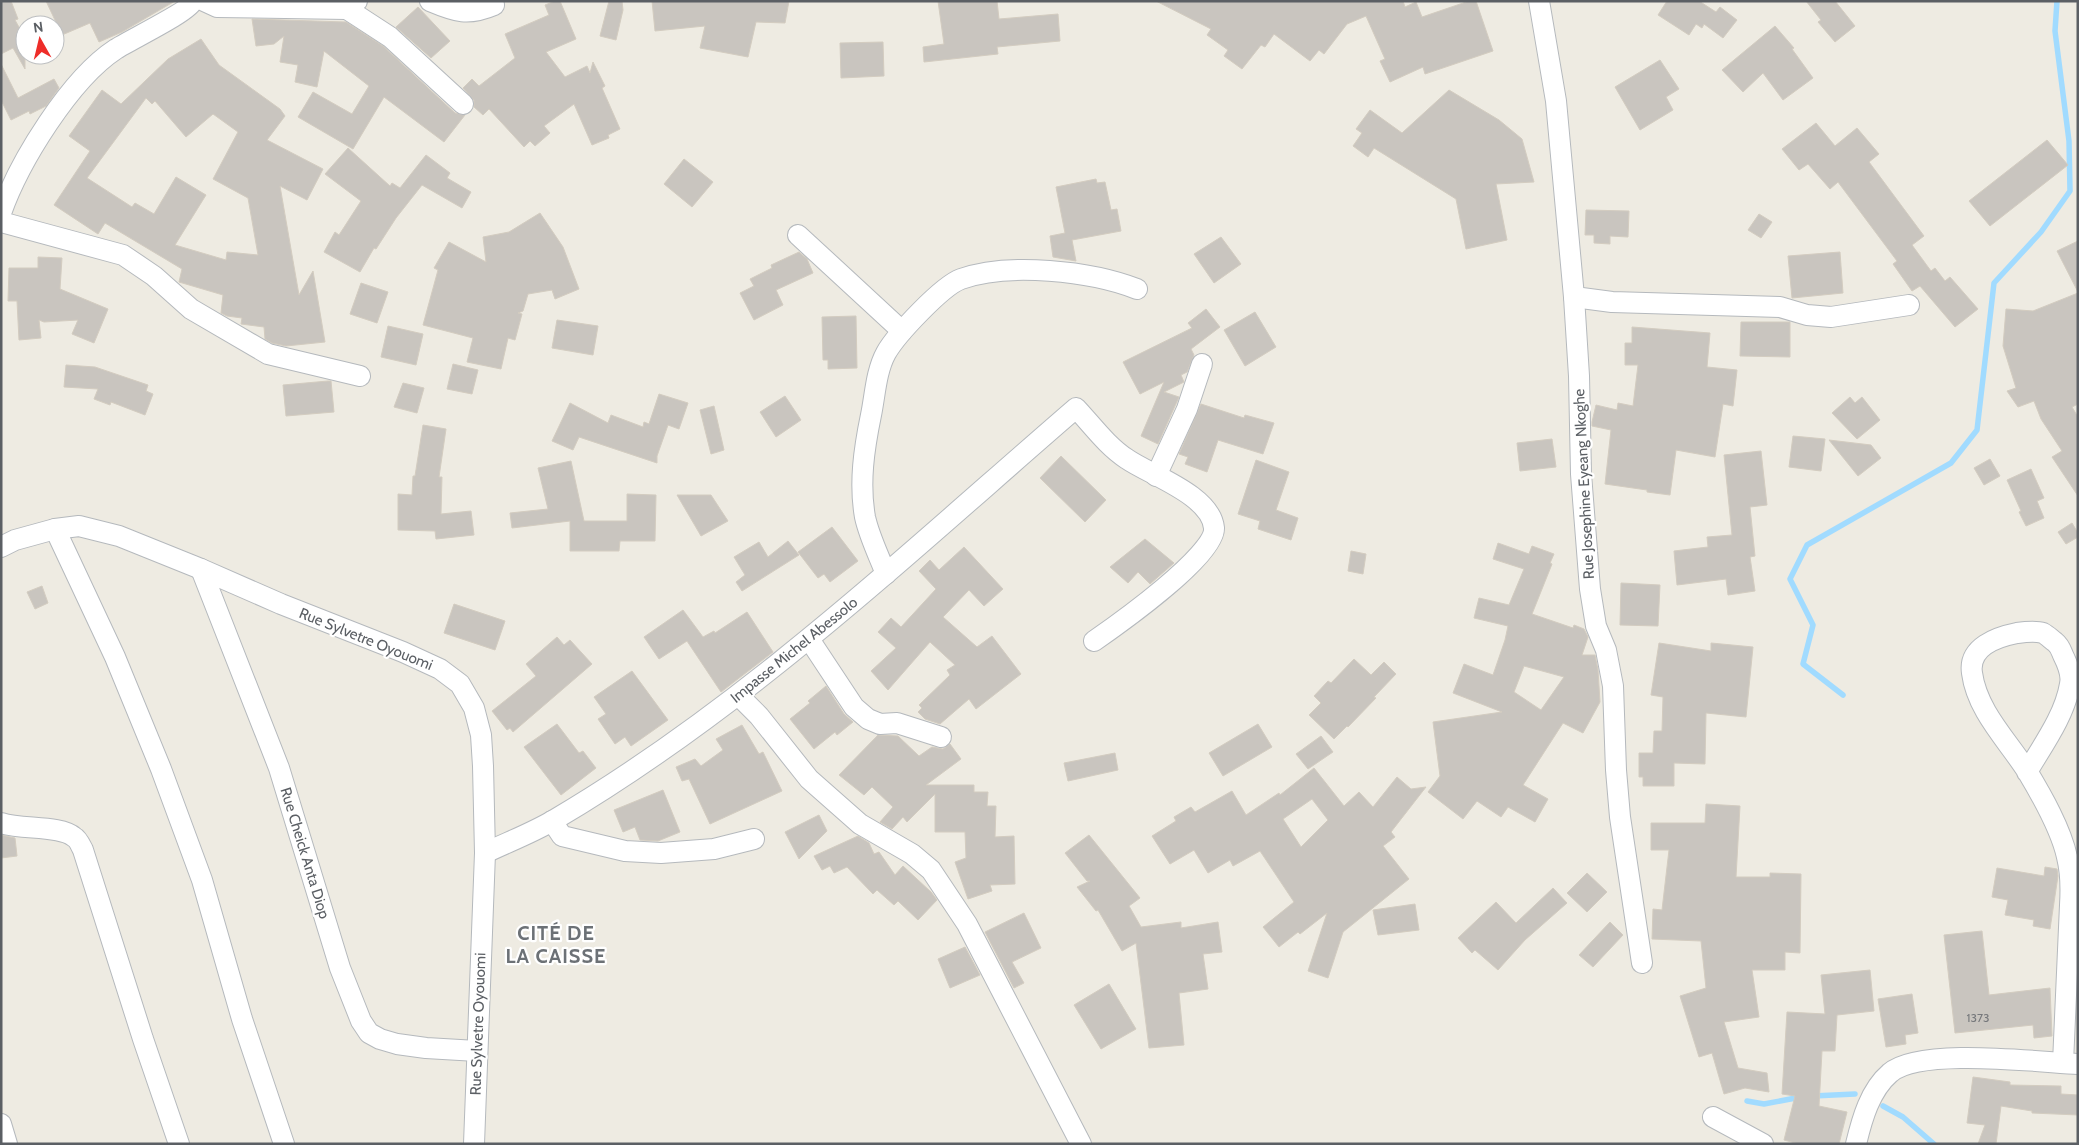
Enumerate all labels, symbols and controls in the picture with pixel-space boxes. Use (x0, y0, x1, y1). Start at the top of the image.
north arrow (15, 15, 65, 65)
text: N (32, 18, 44, 37)
street label: Rue Josephine Eyeang Nkoghe (1570, 388, 1598, 580)
street label: Impasse Michel Abessolo (727, 593, 861, 707)
street label: Rue Sylvetre Oyouomi (297, 604, 435, 674)
street label: Rue Cheick Anta Diop (276, 785, 334, 921)
district label: CITÉ DE LA CAISSE (506, 921, 606, 968)
street label: Rue Sylvetre Oyouomi (467, 952, 489, 1096)
house number: 1373 (1967, 1010, 1989, 1025)

